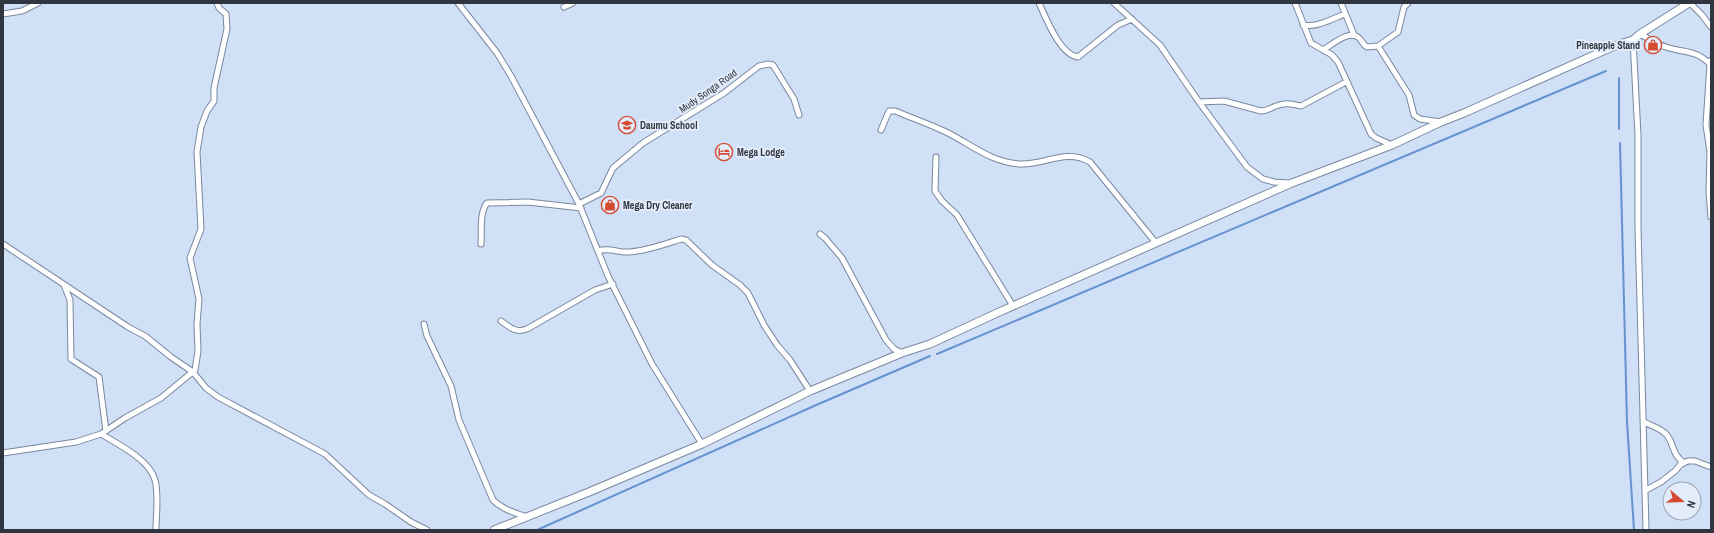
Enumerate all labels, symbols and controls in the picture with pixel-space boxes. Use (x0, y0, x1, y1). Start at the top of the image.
shop icon: Pineapple Stand (1643, 35, 1663, 55)
place label: Pineapple Stand (1576, 39, 1640, 52)
street label: Mudy Songa Road (676, 66, 740, 116)
school or university icon: Daumu School (617, 115, 637, 135)
place label: Daumu School (640, 119, 697, 132)
hotel icon: Mega Lodge (714, 142, 734, 162)
place label: Mega Lodge (737, 146, 785, 159)
shop icon: Mega Dry Cleaner (600, 195, 620, 215)
place label: Mega Dry Cleaner (623, 199, 693, 212)
north arrow (1662, 481, 1702, 521)
text: N (1684, 499, 1699, 510)

